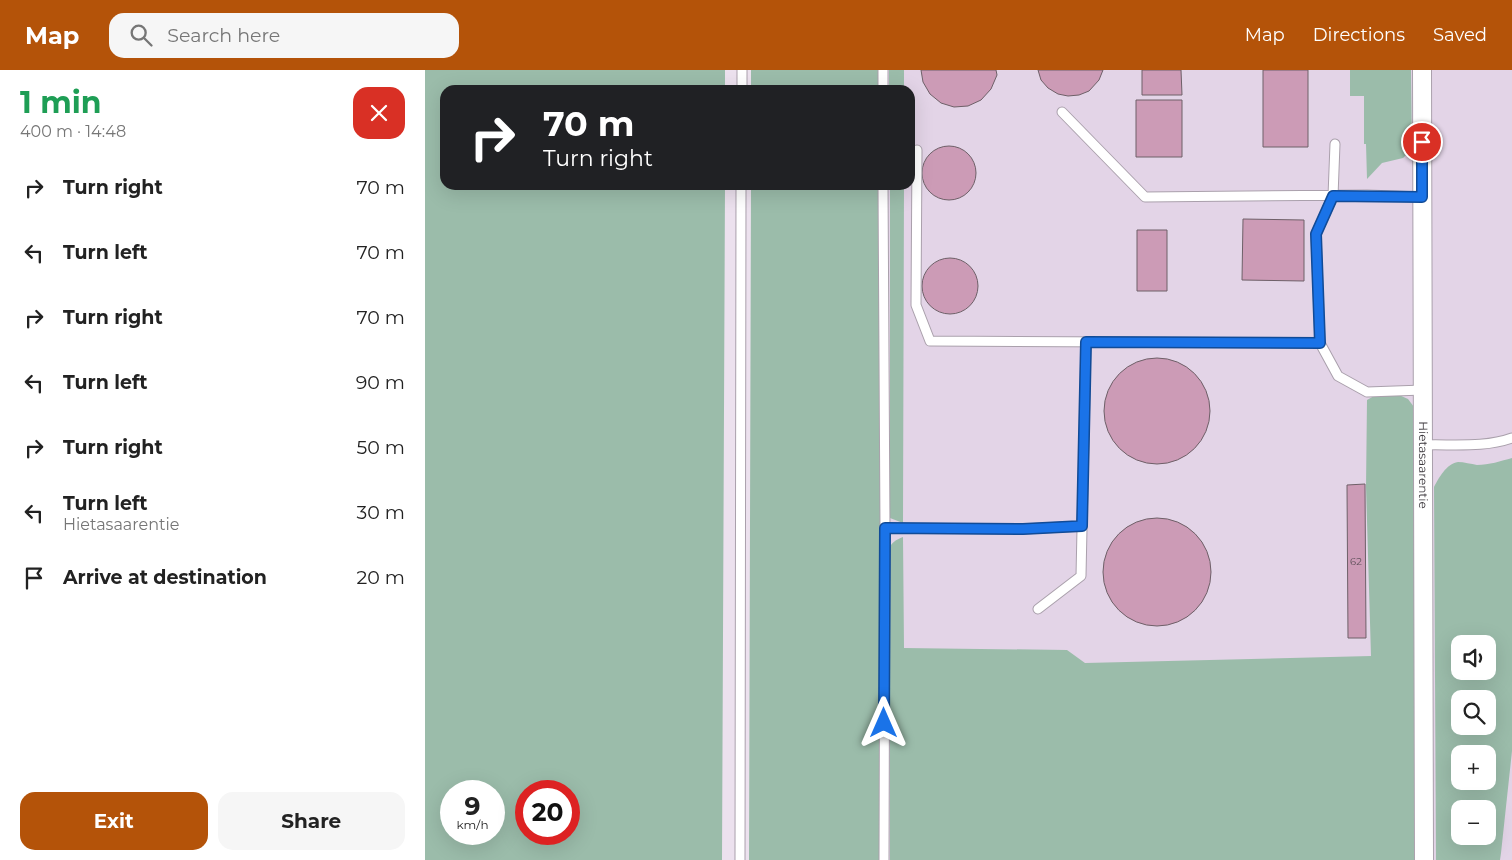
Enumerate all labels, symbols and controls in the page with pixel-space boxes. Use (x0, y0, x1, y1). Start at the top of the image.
search box (109, 13, 459, 58)
text: Map (25, 21, 79, 50)
icon: search (127, 21, 155, 49)
text: Search here (167, 24, 280, 47)
text: Map (1245, 24, 1285, 46)
text: Directions (1313, 24, 1405, 46)
text: Saved (1433, 24, 1487, 46)
text: 1 min (20, 84, 101, 121)
button: close (353, 87, 405, 139)
text: 70 m (543, 102, 634, 145)
icon: right (460, 105, 525, 170)
pin (1401, 121, 1443, 163)
text: 400 m · 14:48 (20, 122, 126, 141)
icon: arrive (1408, 128, 1436, 156)
text: Turn right (543, 145, 653, 172)
icon: right (20, 174, 48, 202)
text: Turn right (63, 176, 163, 199)
text: 70 m (356, 176, 405, 199)
icon: left (20, 239, 48, 267)
text: Turn left (63, 241, 148, 264)
text: 70 m (356, 241, 405, 264)
icon: right (20, 304, 48, 332)
text: Turn right (63, 306, 163, 329)
text: 70 m (356, 306, 405, 329)
icon: left (20, 369, 48, 397)
text: Turn left (63, 371, 148, 394)
text: 90 m (356, 371, 405, 394)
street label: Hietasaarentie (1416, 421, 1431, 509)
icon: right (20, 434, 48, 462)
text: Turn right (63, 436, 163, 459)
text: 50 m (357, 436, 405, 459)
text: Turn left (63, 492, 148, 515)
icon: left (20, 499, 48, 527)
text: 30 m (357, 501, 405, 524)
text: Hietasaarentie (63, 515, 179, 534)
house number: 62 (1350, 555, 1362, 568)
icon: arrive (20, 564, 48, 592)
text: Arrive at destination (63, 566, 267, 589)
text: 20 m (357, 566, 405, 589)
map controls (1451, 635, 1496, 845)
button: sound (1451, 635, 1496, 680)
button: search (1451, 690, 1496, 735)
position arrow (857, 696, 909, 748)
button: + (1451, 745, 1496, 790)
speed limit sign: 20 (515, 780, 580, 845)
text: 9 (465, 791, 480, 821)
button: Exit (20, 792, 208, 850)
button: Share (218, 792, 405, 850)
button: − (1451, 800, 1496, 845)
text: km/h (456, 817, 489, 832)

